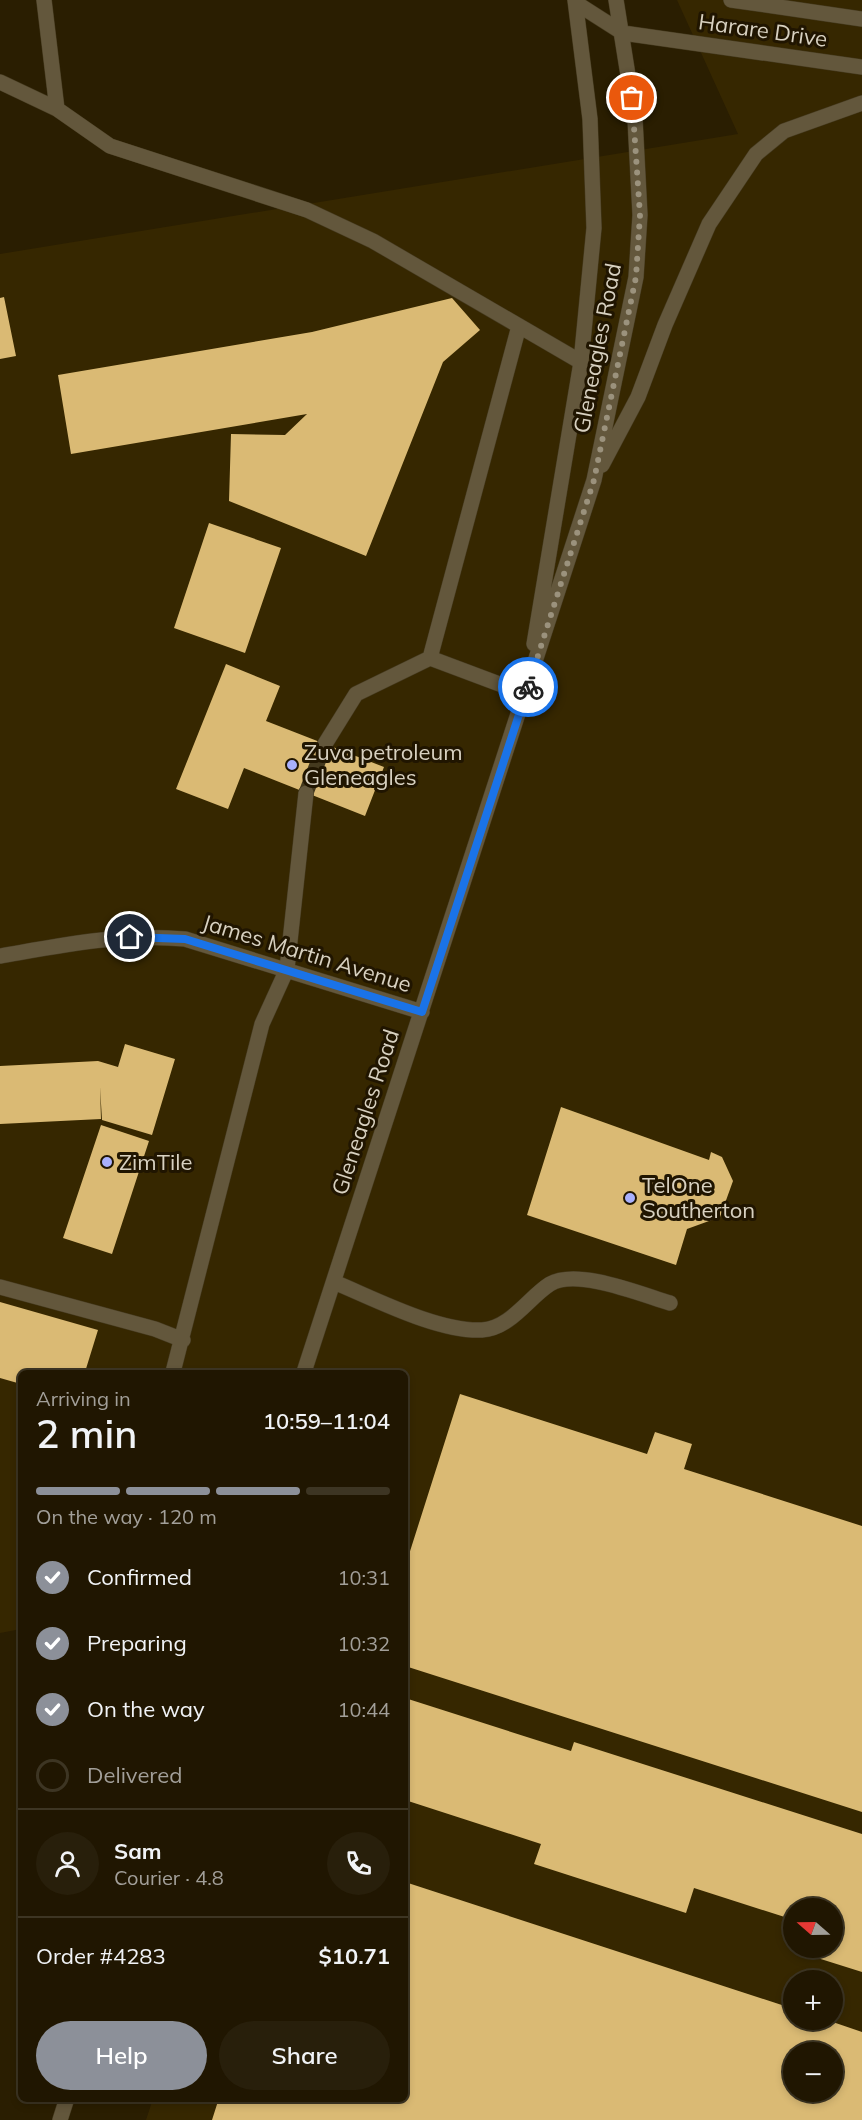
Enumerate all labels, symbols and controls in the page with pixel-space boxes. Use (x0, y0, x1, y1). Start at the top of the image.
street label: Harare Drive (697, 7, 829, 53)
pin (606, 72, 657, 123)
icon: bag (615, 81, 648, 114)
street label: Gleneagles Road (567, 261, 627, 435)
courier (498, 657, 558, 717)
icon: bike (512, 671, 545, 704)
place label: Zuva petroleum Gleneagles (304, 738, 462, 791)
marker: Zuva petroleum Gleneagles (285, 758, 299, 772)
street label: James Martin Avenue (199, 908, 415, 998)
pin (104, 911, 155, 962)
icon: home (113, 920, 146, 953)
street label: Gleneagles Road (325, 1026, 405, 1198)
place label: ZimTile (119, 1148, 192, 1176)
marker: ZimTile (100, 1155, 114, 1169)
place label: TelOne Southerton (642, 1171, 755, 1224)
marker: TelOne Southerton (623, 1191, 637, 1205)
text: Arriving in (36, 1386, 131, 1411)
text: 10:59–11:04 (263, 1407, 390, 1435)
text: 2 min (36, 1409, 137, 1458)
text: On the way · 120 m (36, 1504, 217, 1529)
icon: check (36, 1561, 69, 1594)
text: Confirmed (87, 1563, 192, 1591)
text: 10:31 (337, 1565, 390, 1590)
icon: check (36, 1627, 69, 1660)
text: Preparing (87, 1629, 187, 1657)
text: 10:32 (337, 1631, 390, 1656)
icon: check (36, 1693, 69, 1726)
text: On the way (87, 1695, 205, 1723)
text: 10:44 (337, 1697, 390, 1722)
text: Delivered (87, 1761, 182, 1789)
button: person (36, 1832, 99, 1895)
button: phone (327, 1832, 390, 1895)
text: Sam (114, 1837, 162, 1865)
text: Courier · 4.8 (114, 1865, 224, 1890)
north arrow (783, 1898, 843, 1958)
map controls (783, 1898, 843, 2102)
text: Order #4283 (36, 1942, 166, 1970)
text: $10.71 (319, 1942, 390, 1970)
button: + (783, 1970, 843, 2030)
button: Help (36, 2021, 207, 2090)
button: Share (219, 2021, 390, 2090)
button: − (783, 2042, 843, 2102)

